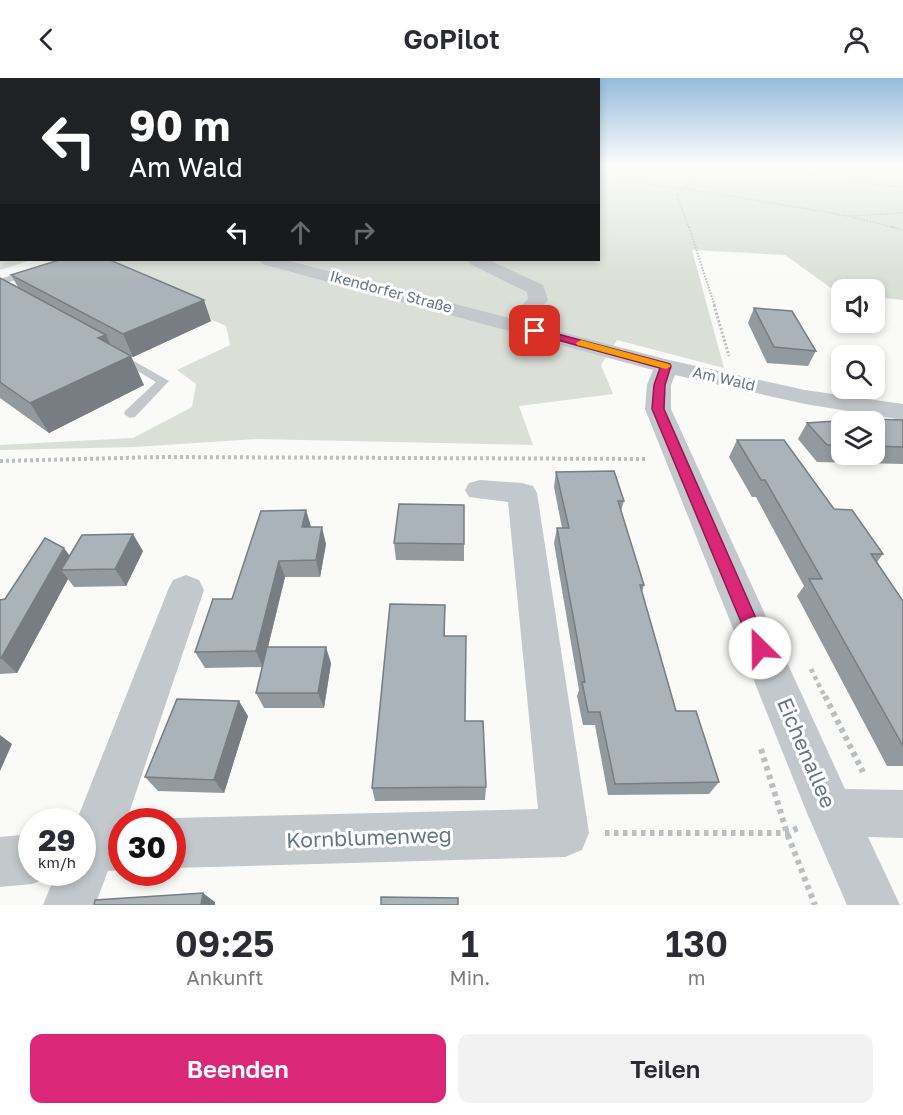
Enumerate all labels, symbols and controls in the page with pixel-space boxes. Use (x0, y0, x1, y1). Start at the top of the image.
icon: back (30, 23, 63, 56)
text: GoPilot (403, 23, 500, 55)
icon: person (840, 23, 873, 56)
text: 90 m (129, 100, 230, 150)
icon: left (30, 102, 108, 180)
text: Am Wald (129, 151, 243, 183)
icon: left (221, 216, 254, 249)
icon: ahead (284, 216, 317, 249)
icon: right (347, 216, 380, 249)
street label: Ikendorfer Straße (328, 266, 455, 316)
map controls (831, 279, 885, 465)
button: sound (831, 279, 885, 333)
pin (509, 305, 560, 356)
icon: arrive (518, 314, 551, 347)
button: search (831, 345, 885, 399)
street label: Am Wald (691, 362, 757, 394)
button: layers (831, 411, 885, 465)
position arrow (728, 616, 792, 680)
street label: Eichenallee (772, 694, 842, 812)
speed limit sign: 30 (108, 808, 186, 886)
street label: Kornblumenweg (286, 821, 452, 853)
text: 29 (38, 822, 76, 858)
text: km/h (38, 853, 76, 871)
text: 09:25 (175, 922, 275, 965)
text: 1 (461, 922, 479, 965)
text: 130 (665, 922, 728, 965)
text: Ankunft (186, 965, 263, 989)
text: Min. (449, 965, 490, 989)
text: m (688, 965, 706, 989)
button: Beenden (30, 1034, 446, 1103)
button: Teilen (458, 1034, 873, 1103)

